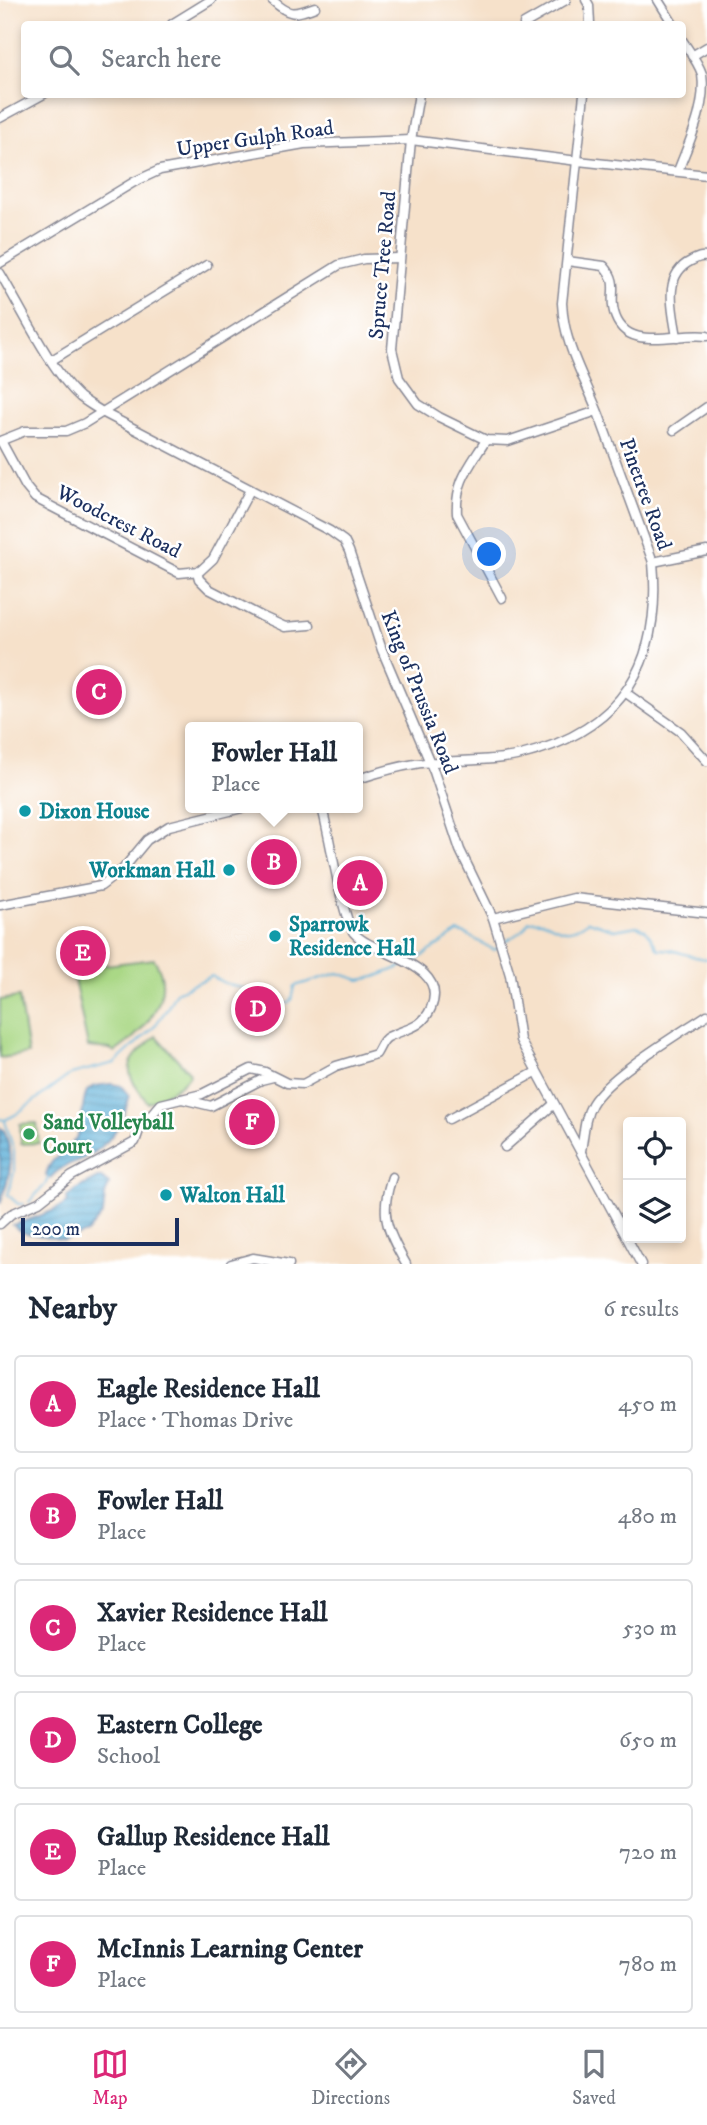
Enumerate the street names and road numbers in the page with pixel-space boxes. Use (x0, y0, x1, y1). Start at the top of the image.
street label: Upper Gulph Road (175, 115, 336, 163)
street label: Spruce Tree Road (364, 189, 402, 340)
street label: Pinetree Road (613, 435, 677, 554)
street label: Woodcrest Road (51, 479, 186, 565)
street label: King of Prussia Road (374, 607, 464, 778)

